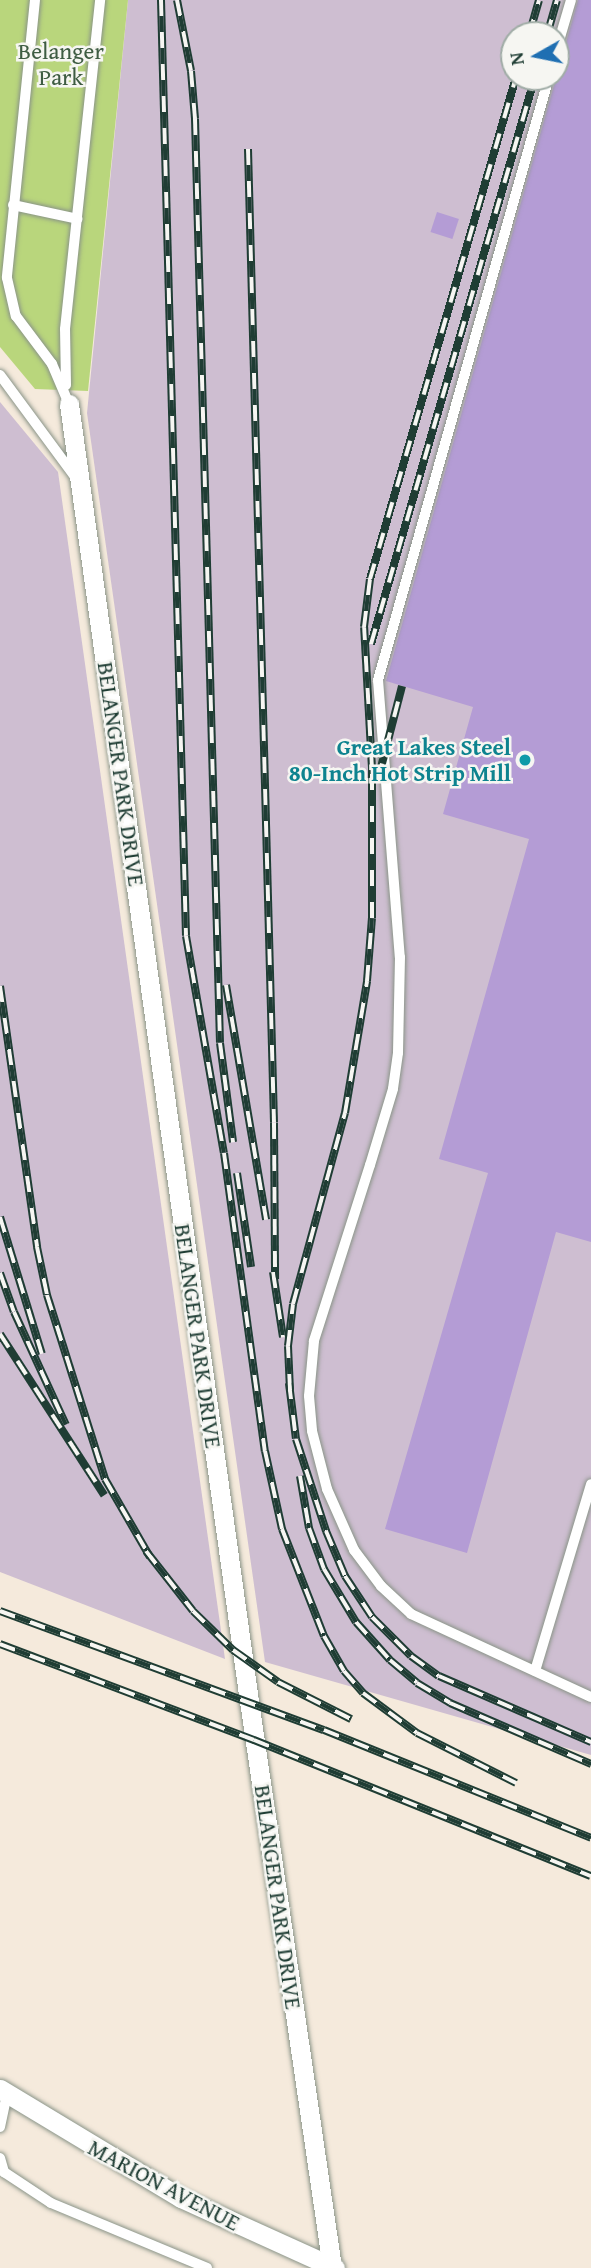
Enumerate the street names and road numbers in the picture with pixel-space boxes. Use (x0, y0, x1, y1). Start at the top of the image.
street label: BELANGER PARK DRIVE (92, 660, 150, 888)
street label: BELANGER PARK DRIVE (169, 1222, 227, 1450)
street label: BELANGER PARK DRIVE (249, 1783, 307, 2011)
street label: MARION AVENUE (83, 2133, 245, 2237)

